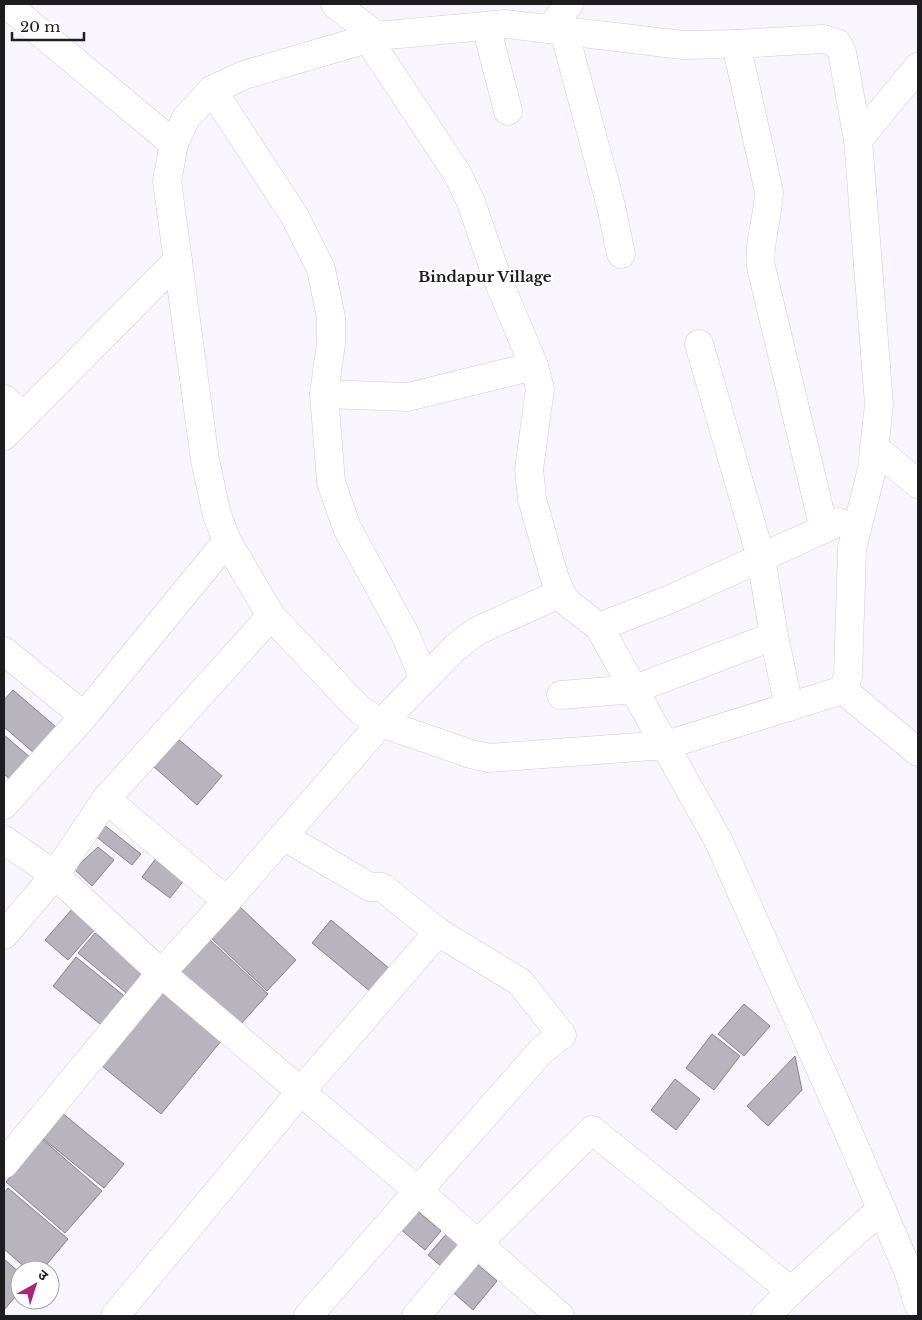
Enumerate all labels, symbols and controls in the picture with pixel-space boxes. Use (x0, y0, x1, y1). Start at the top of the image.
scale bar (12, 10, 85, 42)
text: 20 m (20, 17, 60, 36)
district label: Bindapur Village (418, 267, 552, 286)
north arrow (10, 1260, 60, 1310)
text: उ (34, 1265, 53, 1285)

